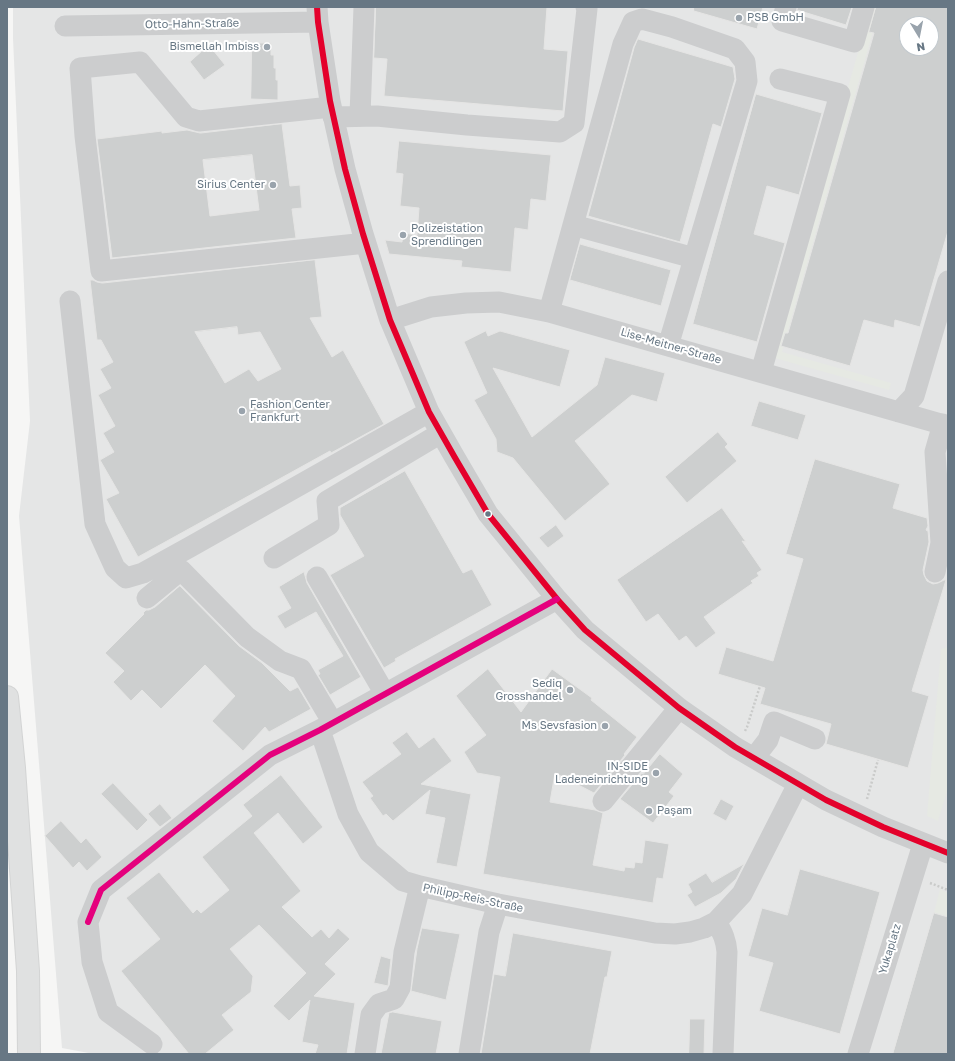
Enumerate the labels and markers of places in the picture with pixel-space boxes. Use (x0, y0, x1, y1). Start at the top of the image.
place label: PSB GmbH (747, 11, 804, 25)
marker: PSB GmbH (734, 13, 744, 23)
place label: Bismellah Imbiss (169, 40, 259, 54)
marker: Bismellah Imbiss (262, 42, 272, 52)
place label: Sirius Center (197, 178, 265, 192)
marker: Sirius Center (268, 180, 278, 190)
place label: Polizeistation Sprendlingen (411, 222, 483, 248)
marker: Polizeistation Sprendlingen (398, 230, 408, 240)
place label: Fashion Center Frankfurt (250, 398, 330, 424)
marker: Fashion Center Frankfurt (237, 406, 247, 416)
unlabelled marker (483, 509, 493, 519)
place label: Sediq Grosshandel (495, 677, 562, 703)
marker: Sediq Grosshandel (565, 685, 575, 695)
place label: Ms Sevsfasion (522, 719, 597, 733)
marker: Ms Sevsfasion (600, 721, 610, 731)
place label: IN-SIDE Ladeneinrichtung (555, 760, 648, 786)
marker: IN-SIDE Ladeneinrichtung (651, 768, 661, 778)
place label: Paşam (657, 804, 692, 818)
marker: Paşam (644, 806, 654, 816)

